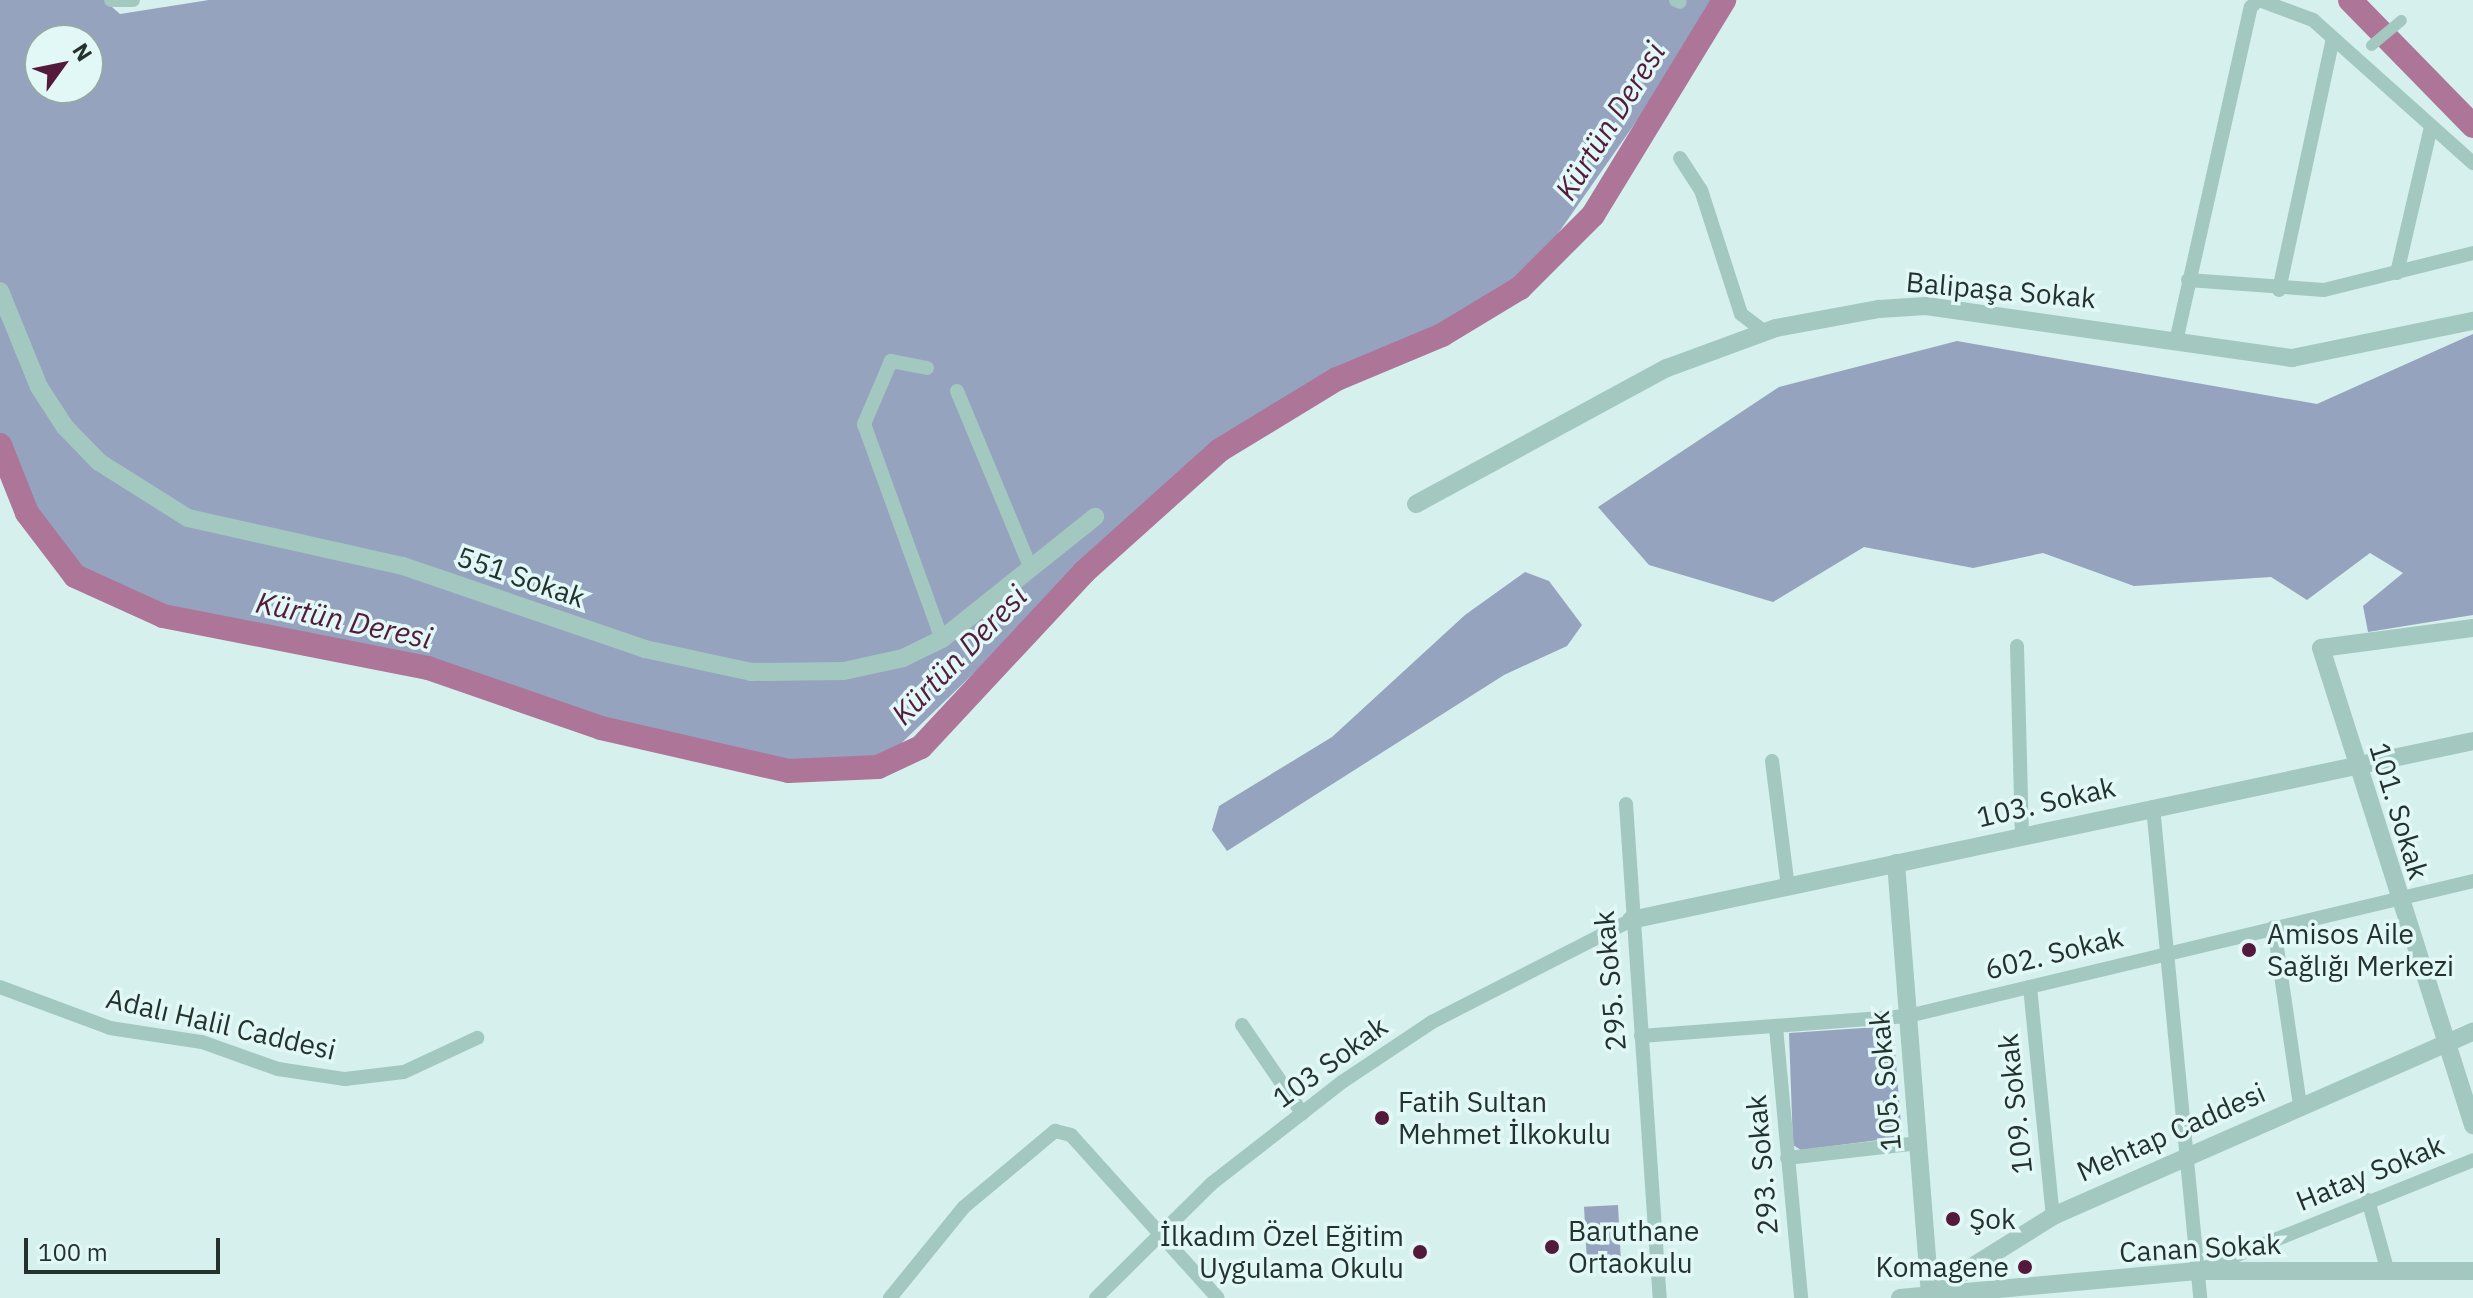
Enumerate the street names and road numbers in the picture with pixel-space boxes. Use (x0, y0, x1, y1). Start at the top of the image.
street label: Balipaşa Sokak (1905, 265, 2097, 315)
street label: 551 Sokak (453, 539, 589, 615)
street label: 101. Sokak (2362, 739, 2436, 883)
street label: 103. Sokak (1974, 770, 2118, 834)
street label: 295. Sokak (1587, 909, 1633, 1053)
street label: 602. Sokak (1982, 920, 2126, 986)
street label: Adalı Halil Caddesi (103, 981, 339, 1067)
street label: 103 Sokak (1266, 1009, 1394, 1115)
street label: 105. Sokak (1862, 1009, 1908, 1153)
street label: 109. Sokak (1991, 1032, 2039, 1176)
street label: Mehtap Caddesi (2072, 1075, 2270, 1189)
street label: 293. Sokak (1739, 1093, 1785, 1237)
street label: Hatay Sokak (2291, 1128, 2449, 1218)
street label: Canan Sokak (2118, 1227, 2282, 1269)

